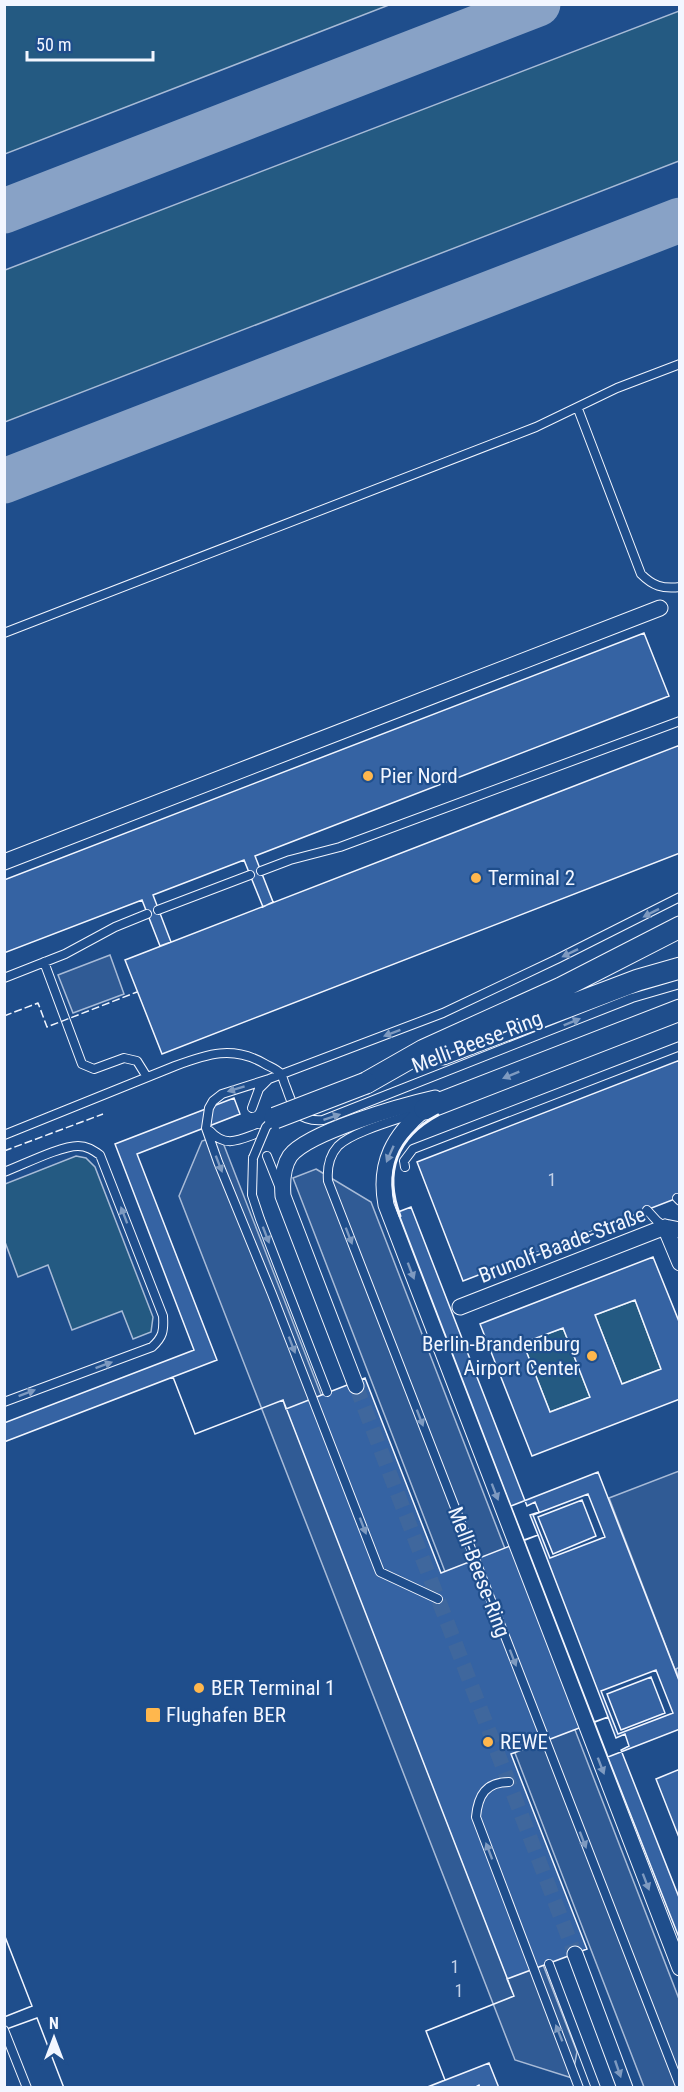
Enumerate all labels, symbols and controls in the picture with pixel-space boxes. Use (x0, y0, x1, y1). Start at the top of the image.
scale bar (27, 24, 153, 62)
text: 50 m (36, 34, 71, 55)
place label: Pier Nord (380, 764, 458, 788)
marker: Pier Nord (361, 769, 375, 783)
place label: Terminal 2 (488, 866, 575, 890)
marker: Terminal 2 (469, 871, 483, 885)
one-way arrow (642, 908, 659, 918)
one-way arrow (561, 948, 578, 958)
street label: Melli-Beese-Ring (408, 1006, 546, 1078)
one-way arrow (563, 1017, 581, 1026)
one-way arrow (383, 1028, 401, 1038)
one-way arrow (502, 1071, 520, 1080)
one-way arrow (227, 1085, 245, 1095)
one-way arrow (323, 1111, 341, 1121)
one-way arrow (385, 1146, 395, 1164)
one-way arrow (215, 1155, 224, 1173)
house number: 1 (548, 1169, 556, 1190)
street label: Brunolf-Baade-Straße (475, 1202, 649, 1288)
one-way arrow (119, 1206, 128, 1224)
one-way arrow (261, 1226, 271, 1244)
one-way arrow (345, 1227, 355, 1245)
one-way arrow (406, 1262, 416, 1280)
place label: Berlin-Brandenburg Airport Center (422, 1332, 580, 1380)
one-way arrow (287, 1336, 297, 1354)
marker: Berlin-Brandenburg Airport Center (585, 1349, 599, 1363)
one-way arrow (96, 1359, 114, 1369)
one-way arrow (18, 1388, 36, 1398)
one-way arrow (416, 1409, 425, 1427)
one-way arrow (490, 1483, 500, 1501)
street label: Melli-Beese-Ring (443, 1503, 515, 1641)
one-way arrow (358, 1518, 368, 1536)
one-way arrow (508, 1650, 518, 1668)
place label: BER Terminal 1 (211, 1676, 335, 1700)
marker: BER Terminal 1 (192, 1681, 206, 1695)
place label: Flughafen BER (166, 1703, 286, 1727)
marker: Flughafen BER (144, 1706, 162, 1724)
place label: REWE (500, 1730, 548, 1754)
marker: REWE (481, 1735, 495, 1749)
one-way arrow (596, 1758, 606, 1776)
one-way arrow (579, 1831, 589, 1849)
one-way arrow (484, 1841, 494, 1859)
one-way arrow (642, 1873, 651, 1891)
house number: 1 (451, 1956, 459, 1977)
house number: 1 (455, 1980, 463, 2001)
north arrow (24, 2008, 84, 2068)
text: N (49, 2014, 59, 2033)
one-way arrow (554, 2023, 564, 2041)
one-way arrow (614, 2060, 624, 2078)

